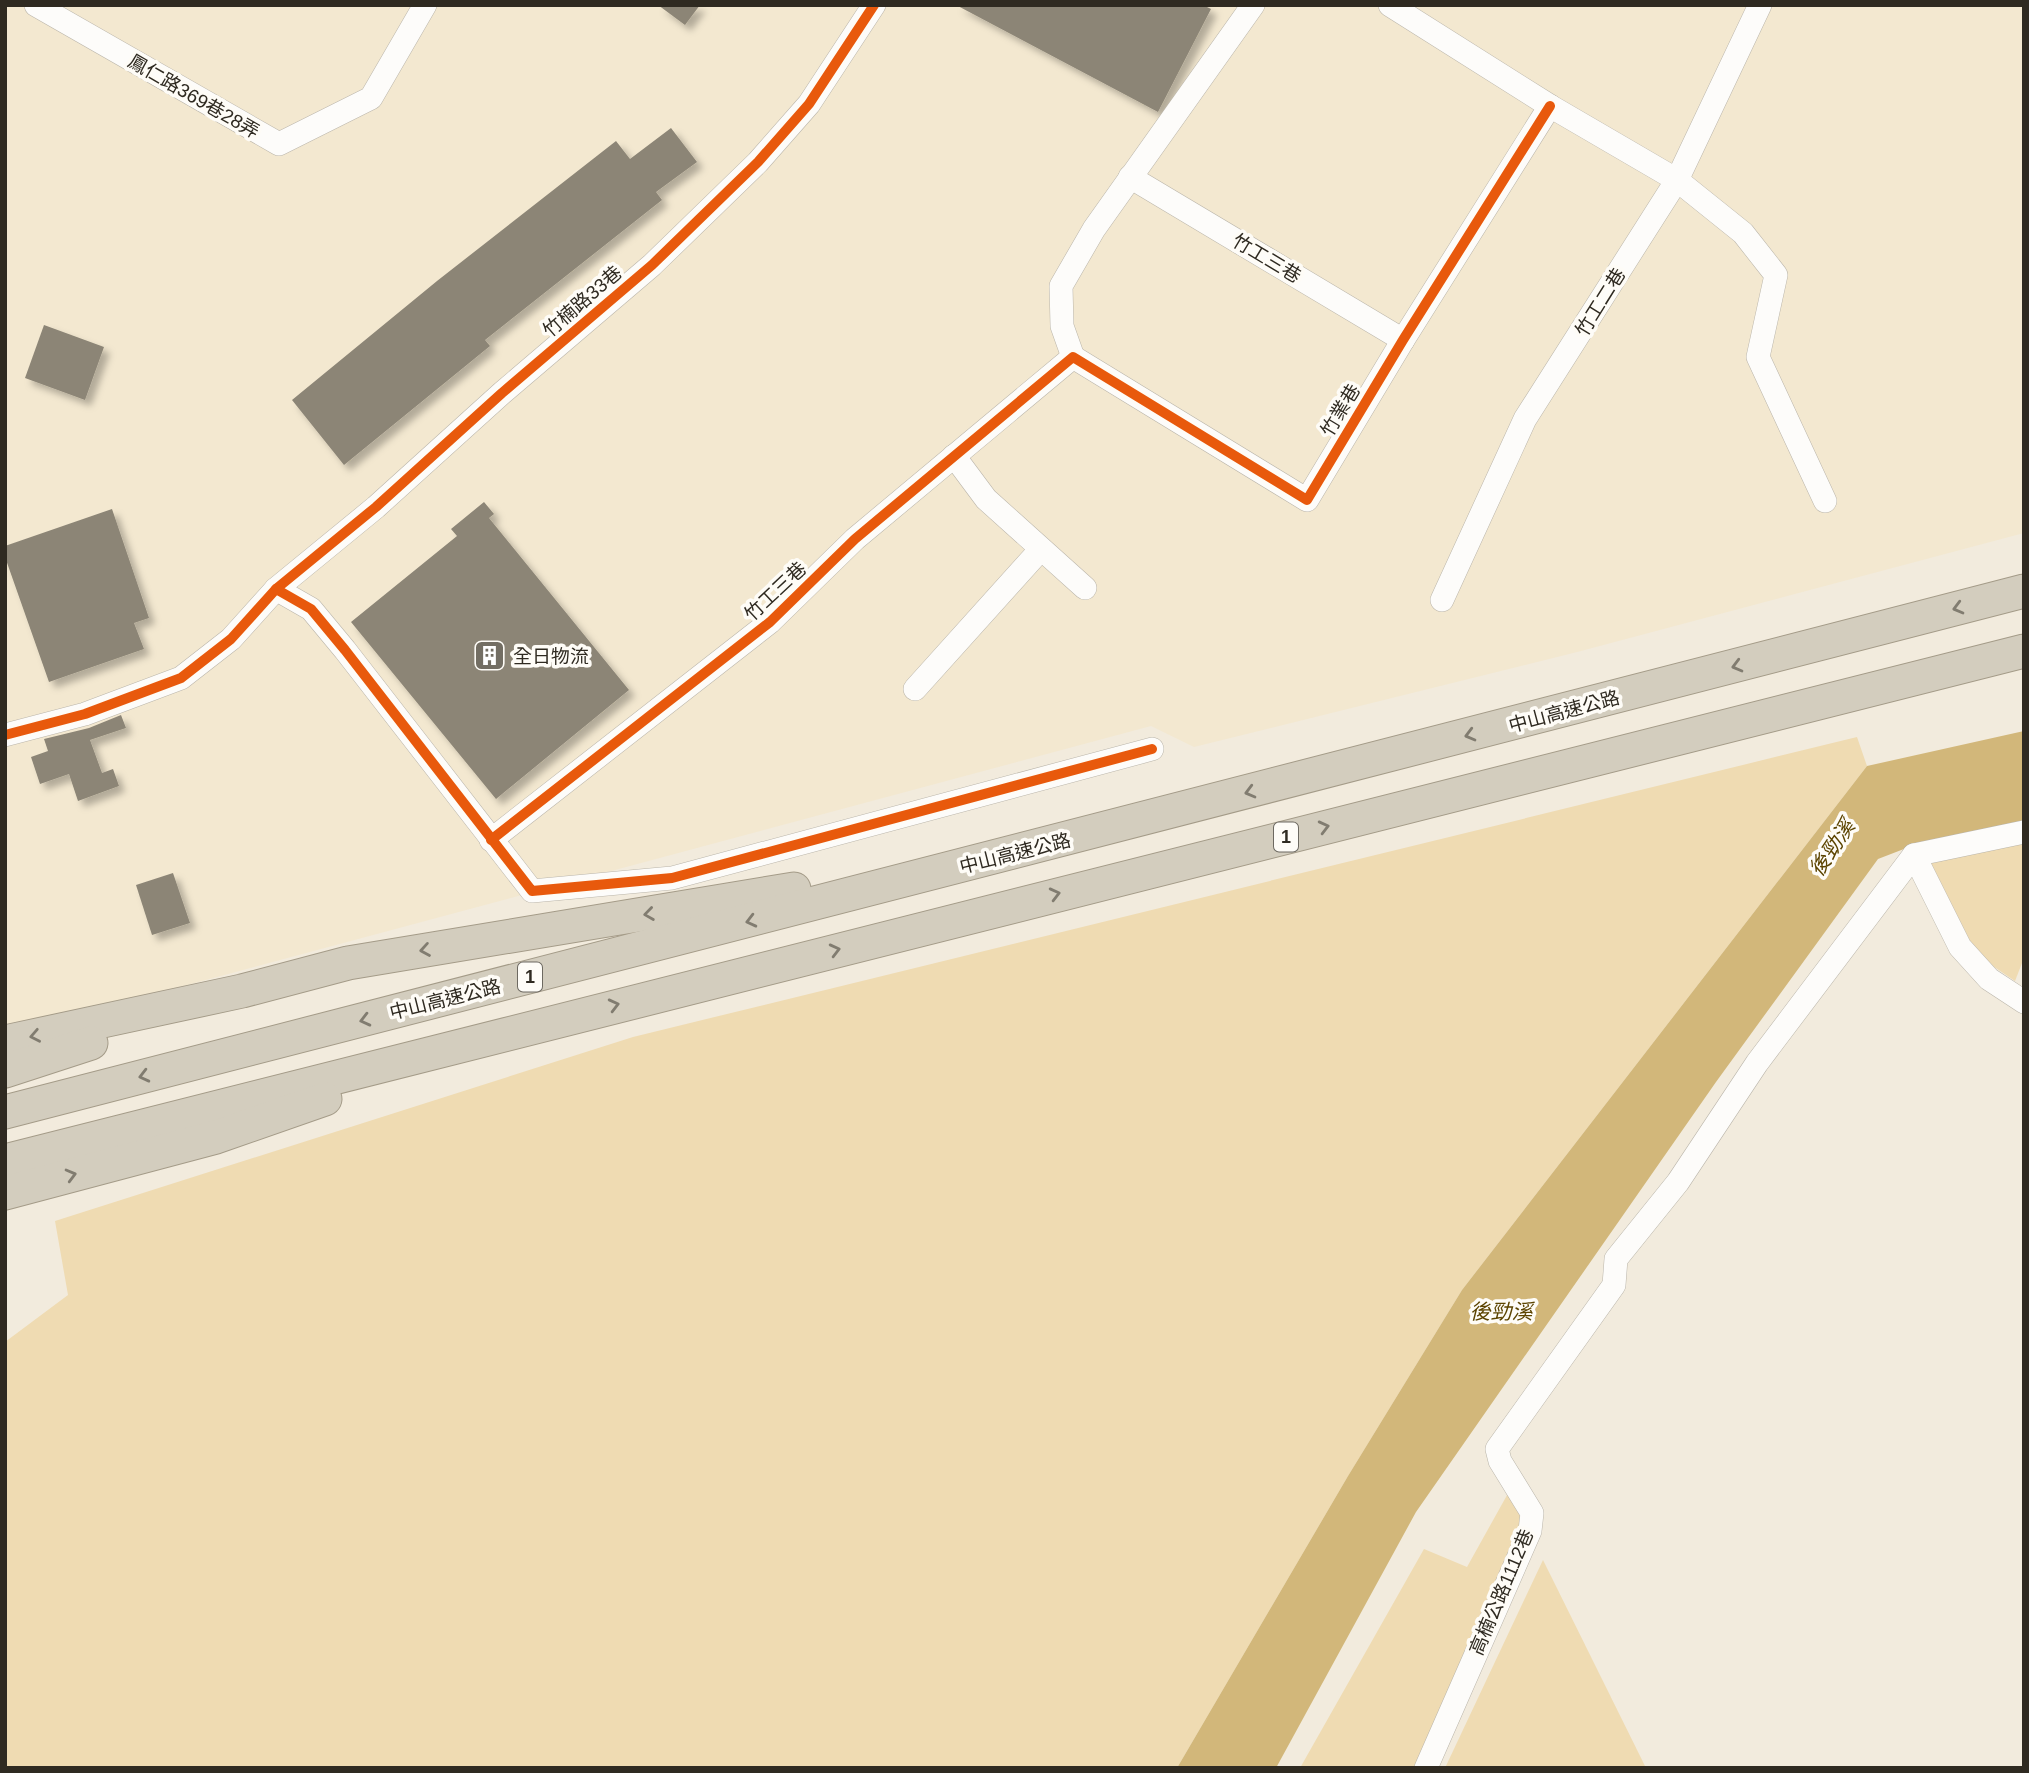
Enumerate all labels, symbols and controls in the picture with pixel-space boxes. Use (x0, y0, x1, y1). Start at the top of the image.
street label: 鳳仁路369巷28弄 (124, 50, 263, 142)
street label: 竹工三巷 (1229, 230, 1305, 287)
street label: 竹楠路33巷 (539, 262, 626, 341)
street label: 竹工二巷 (1571, 264, 1629, 340)
street label: 竹業巷 (1317, 380, 1364, 440)
street label: 竹工三巷 (740, 558, 810, 625)
one-way arrow (1952, 600, 1964, 614)
building icon: 全日物流 (473, 639, 507, 673)
place label: 全日物流 (513, 646, 589, 667)
one-way arrow (1732, 658, 1744, 672)
street label: 中山高速公路 (1506, 687, 1622, 736)
one-way arrow (1464, 727, 1476, 741)
one-way arrow (1244, 784, 1256, 798)
water label: 後勁溪 (1804, 813, 1860, 880)
one-way arrow (1318, 821, 1330, 835)
road number: 1 (1274, 822, 1298, 852)
street label: 中山高速公路 (957, 830, 1073, 877)
one-way arrow (1049, 888, 1061, 902)
one-way arrow (644, 906, 655, 921)
one-way arrow (745, 913, 757, 927)
one-way arrow (419, 942, 431, 957)
one-way arrow (829, 944, 841, 958)
road number: 1 (518, 962, 542, 992)
street label: 中山高速公路 (387, 976, 503, 1023)
one-way arrow (608, 999, 620, 1013)
one-way arrow (359, 1012, 371, 1026)
one-way arrow (29, 1028, 41, 1043)
one-way arrow (138, 1068, 150, 1082)
one-way arrow (65, 1169, 77, 1183)
water label: 後勁溪 (1470, 1300, 1535, 1323)
street label: 高楠公路1112巷 (1466, 1526, 1537, 1658)

